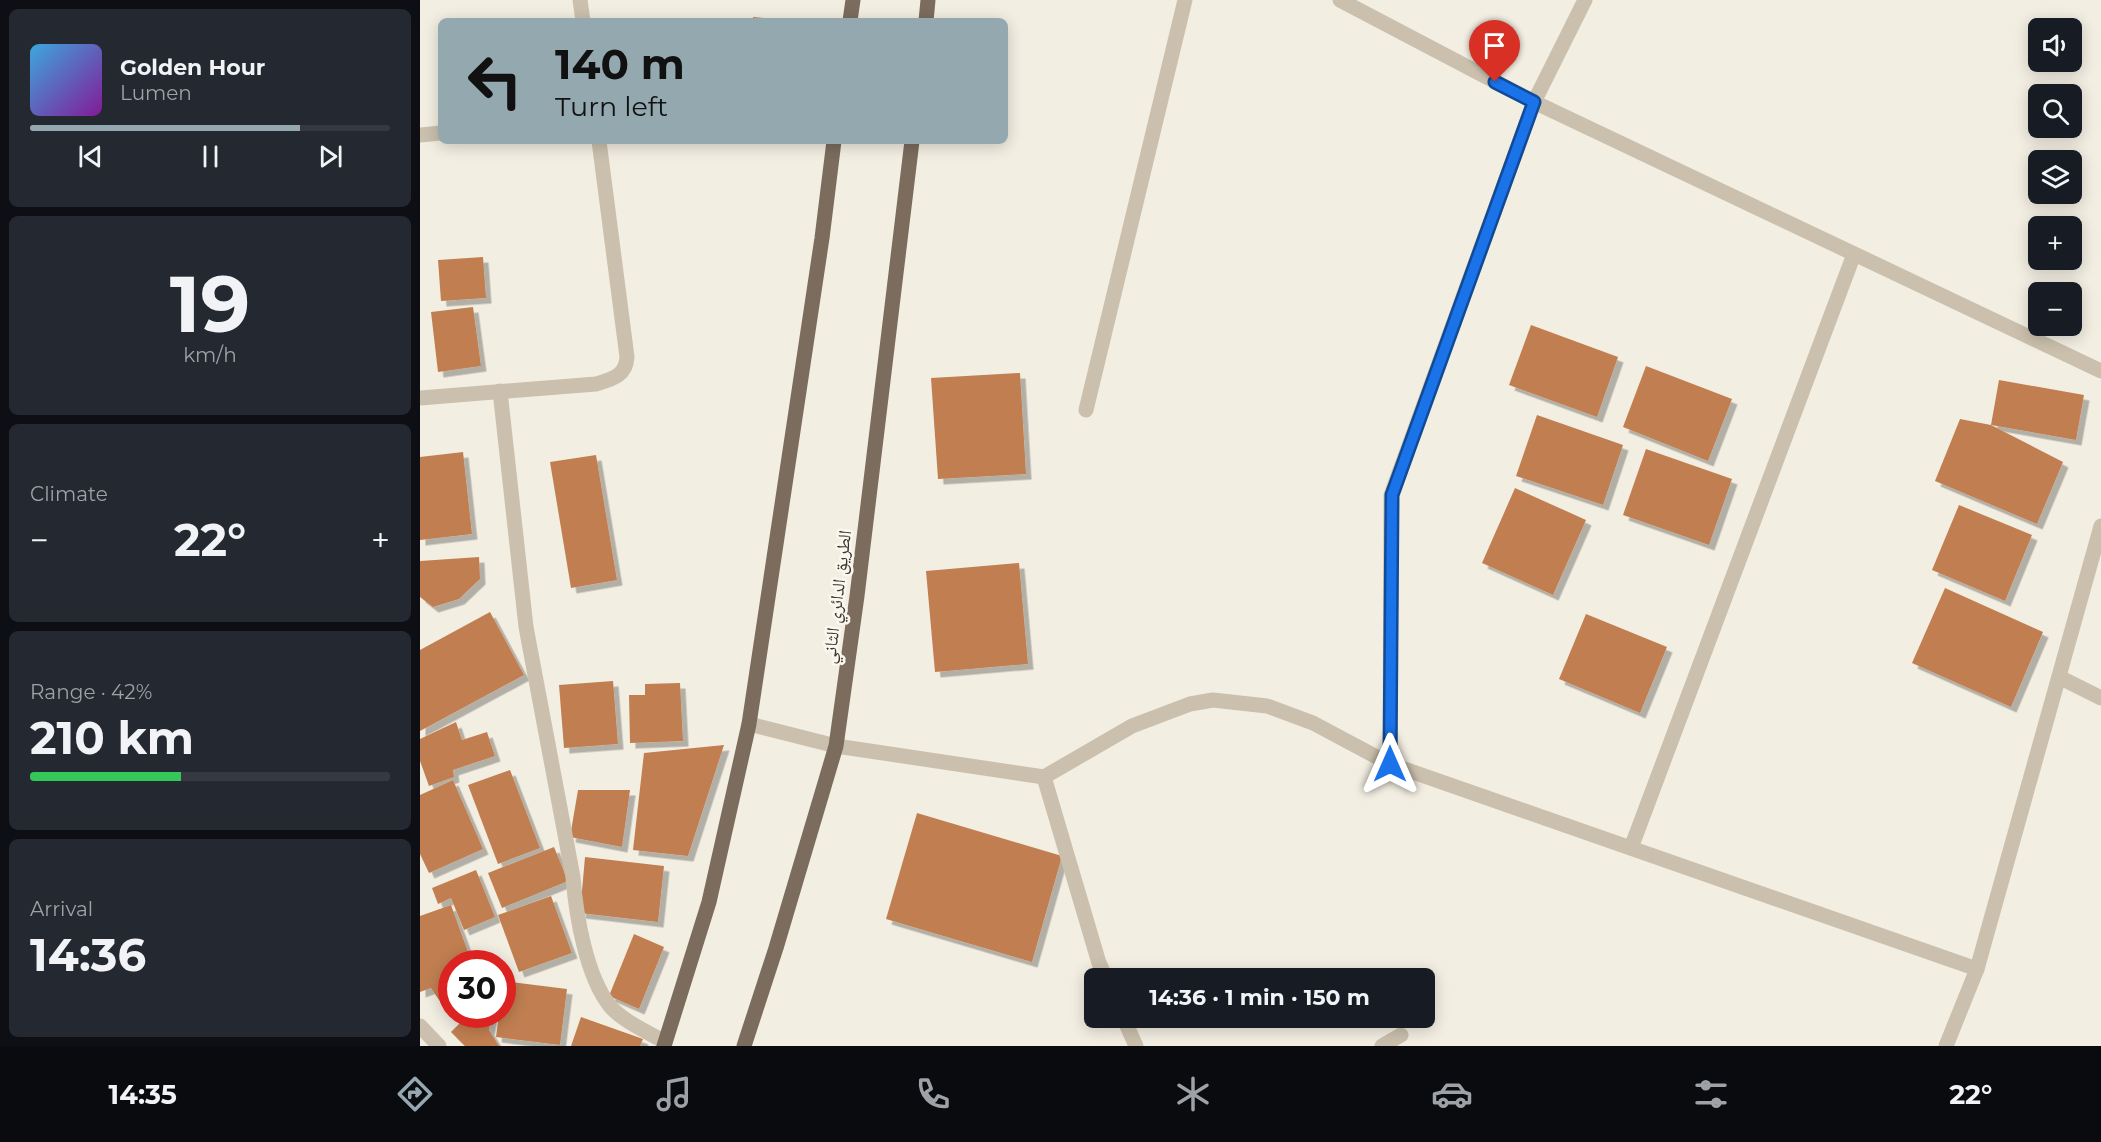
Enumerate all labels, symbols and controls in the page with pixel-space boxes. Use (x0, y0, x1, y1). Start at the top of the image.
map controls (2028, 18, 2082, 336)
button: sound (2028, 18, 2082, 72)
pin (1469, 20, 1520, 82)
icon: arrive (1478, 29, 1511, 62)
text: 140 m (555, 38, 685, 90)
icon: left (456, 42, 534, 120)
text: Golden Hour (120, 54, 265, 81)
text: Lumen (120, 81, 192, 105)
button: search (2028, 84, 2082, 138)
text: Turn left (555, 90, 668, 123)
icon: previous (74, 140, 107, 173)
icon: pause (194, 140, 227, 173)
icon: next (314, 140, 347, 173)
button: layers (2028, 150, 2082, 204)
button: + (2028, 216, 2082, 270)
text: 19 (170, 256, 250, 352)
button: − (2028, 282, 2082, 336)
text: km/h (183, 343, 237, 367)
text: Climate (30, 482, 108, 506)
text: 22° (174, 512, 246, 567)
text: − (30, 520, 49, 560)
text: + (371, 520, 390, 560)
street label: الطريق الدائري الثاني (818, 529, 860, 666)
text: Range · 42% (30, 680, 152, 704)
text: 210 km (30, 710, 194, 765)
position arrow (1358, 732, 1422, 796)
text: Arrival (30, 897, 93, 921)
text: 14:36 (30, 927, 146, 982)
speed limit sign: 30 (438, 950, 516, 1028)
text: 14:36 · 1 min · 150 m (1149, 984, 1370, 1011)
icon: directions (394, 1073, 436, 1115)
icon: music (653, 1073, 695, 1115)
icon: phone (912, 1073, 954, 1115)
icon: climate (1172, 1073, 1214, 1115)
icon: car (1431, 1073, 1473, 1115)
icon: filters (1690, 1073, 1732, 1115)
text: 14:35 (109, 1078, 177, 1111)
text: 22° (1949, 1078, 1992, 1111)

